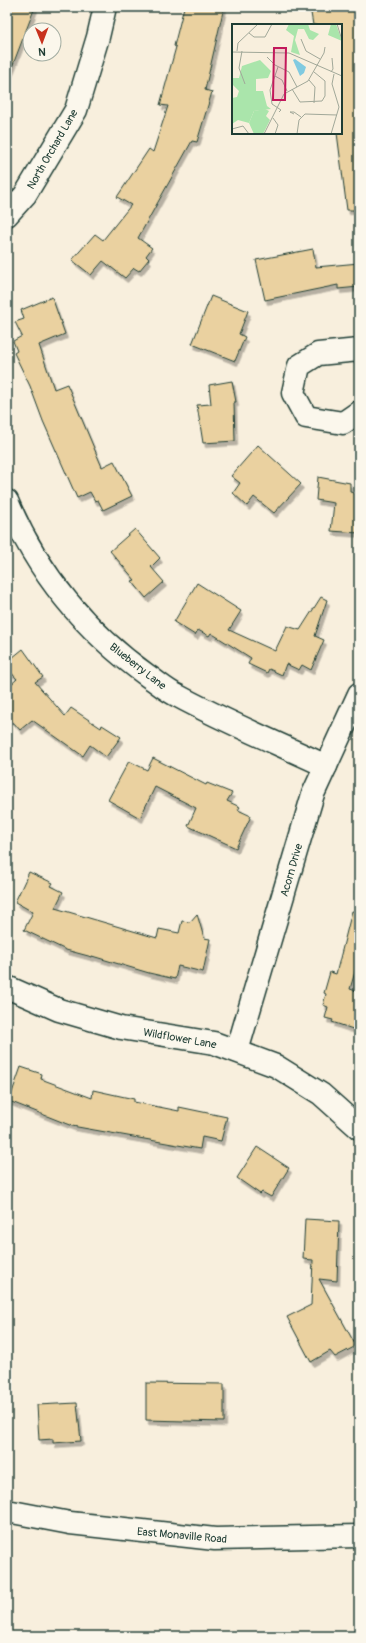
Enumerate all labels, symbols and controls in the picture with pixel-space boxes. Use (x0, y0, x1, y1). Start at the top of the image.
north arrow (22, 22, 62, 62)
inset map (232, 24, 342, 134)
text: N (38, 45, 46, 58)
street label: North Orchard Lane (24, 106, 81, 192)
street label: Blueberry Lane (107, 640, 169, 693)
street label: Acorn Drive (278, 842, 305, 898)
street label: Wildflower Lane (142, 1026, 218, 1051)
street label: East Monaville Road (136, 1525, 228, 1546)

